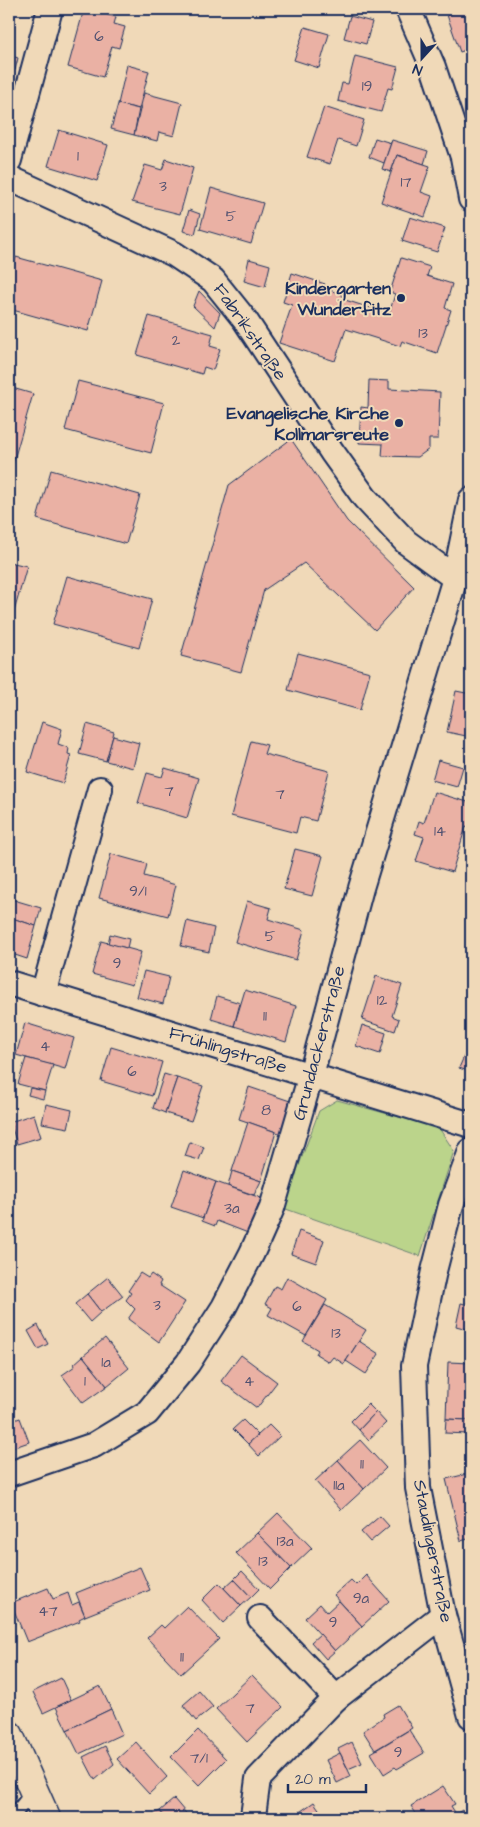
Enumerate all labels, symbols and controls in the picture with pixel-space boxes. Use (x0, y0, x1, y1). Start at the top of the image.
house number: 6 (94, 26, 104, 47)
north arrow (398, 32, 448, 82)
text: N (410, 58, 425, 80)
house number: 19 (362, 76, 372, 97)
house number: 1 (77, 146, 79, 167)
house number: 17 (400, 172, 412, 193)
house number: 3 (159, 176, 167, 197)
house number: 5 (226, 206, 237, 227)
place label: Kindergarten Wunderfitz (285, 276, 392, 322)
street label: Fabrikstraße (207, 278, 293, 386)
marker: Kindergarten Wunderfitz (395, 292, 407, 304)
house number: 13 (418, 323, 428, 344)
house number: 2 (172, 330, 181, 351)
place label: Evangelische Kirche Kollmarsreute (226, 401, 389, 447)
marker: Evangelische Kirche Kollmarsreute (393, 417, 405, 429)
house number: 7 (164, 781, 174, 802)
house number: 7 (275, 784, 285, 805)
house number: 14 (434, 821, 446, 842)
house number: 9/1 (129, 881, 147, 902)
house number: 5 (265, 926, 276, 947)
house number: 9 (113, 953, 121, 974)
street label: Grundackerstraße (286, 963, 352, 1123)
house number: 12 (377, 990, 388, 1011)
house number: 11 (263, 1006, 267, 1027)
street label: Frühlingstraße (166, 1020, 290, 1081)
house number: 4 (40, 1036, 50, 1057)
house number: 6 (127, 1061, 137, 1082)
house number: 8 (261, 1100, 271, 1121)
house number: 3a (224, 1198, 240, 1219)
house number: 3 (153, 1295, 161, 1316)
house number: 6 (292, 1296, 302, 1317)
house number: 13 (331, 1323, 341, 1344)
house number: 1a (101, 1352, 111, 1373)
house number: 1 (84, 1371, 86, 1392)
house number: 4 (244, 1371, 254, 1392)
house number: 11 (360, 1454, 364, 1475)
house number: 11a (333, 1475, 345, 1496)
street label: Staudingerstraße (406, 1477, 459, 1625)
house number: 13a (276, 1531, 294, 1552)
house number: 13 (258, 1551, 268, 1572)
house number: 9a (353, 1588, 369, 1609)
house number: 47 (38, 1601, 58, 1622)
house number: 9 (329, 1612, 337, 1633)
house number: 11 (180, 1647, 184, 1668)
house number: 7 (245, 1698, 255, 1719)
house number: 9 (394, 1742, 402, 1763)
house number: 7/1 (190, 1748, 208, 1769)
scale bar (288, 1762, 365, 1794)
text: 20 m (295, 1769, 331, 1790)

